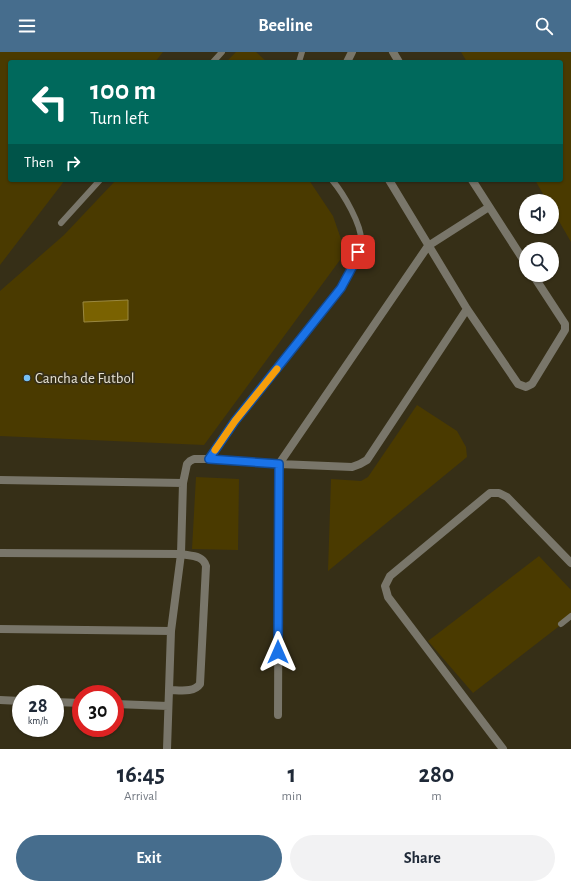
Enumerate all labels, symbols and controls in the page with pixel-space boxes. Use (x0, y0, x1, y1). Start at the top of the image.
icon: menu (16, 15, 38, 37)
icon: search (533, 15, 555, 37)
text: Beeline (258, 17, 313, 35)
icon: left (24, 76, 76, 128)
text: 100 m (90, 77, 156, 105)
text: Turn left (90, 110, 149, 128)
icon: right (62, 152, 84, 174)
text: Then (24, 155, 54, 170)
map controls (519, 194, 559, 282)
button: sound (519, 194, 559, 234)
pin (341, 235, 375, 269)
icon: arrive (347, 241, 369, 263)
button: search (519, 242, 559, 282)
place label: Cancha de Futbol (35, 371, 134, 386)
marker: Cancha de Futbol (22, 373, 32, 383)
position arrow (257, 631, 299, 673)
speed limit sign: 30 (72, 685, 124, 737)
text: 28 (28, 696, 48, 716)
text: km/h (28, 716, 48, 726)
text: 16:45 (117, 763, 165, 787)
text: 1 (287, 763, 296, 787)
text: 280 (419, 763, 454, 787)
text: Arrival (124, 790, 158, 803)
text: min (282, 790, 302, 803)
text: m (431, 790, 442, 803)
button: Exit (16, 835, 282, 881)
button: Share (290, 835, 555, 881)

